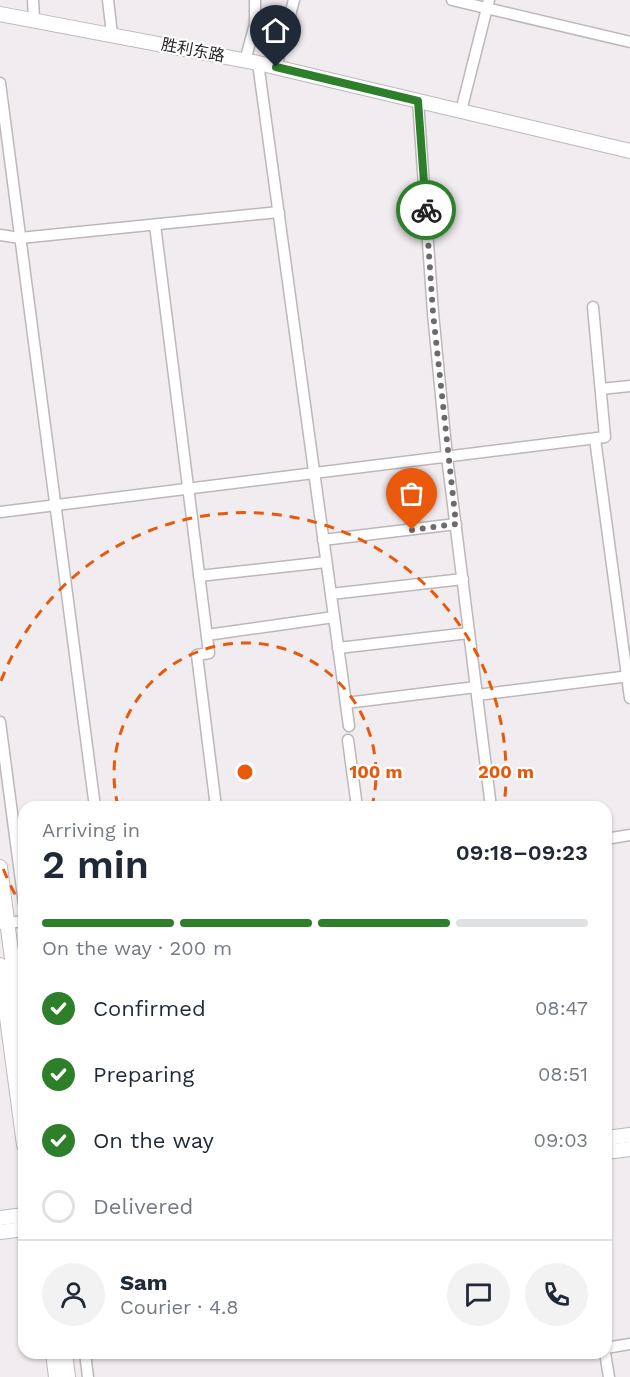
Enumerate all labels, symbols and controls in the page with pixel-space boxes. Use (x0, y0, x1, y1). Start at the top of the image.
pin (250, 5, 301, 67)
icon: home (259, 14, 292, 47)
street label: 胜利东路 (160, 35, 226, 65)
courier (396, 180, 456, 240)
icon: bike (410, 194, 443, 227)
pin (386, 468, 437, 530)
icon: bag (395, 477, 428, 510)
text: 100 m (349, 761, 403, 782)
text: 200 m (478, 761, 534, 782)
centre of rings (235, 762, 255, 782)
text: Arriving in (42, 818, 140, 842)
text: 09:18–09:23 (456, 840, 588, 865)
text: 2 min (42, 842, 149, 887)
text: On the way · 200 m (42, 936, 232, 960)
icon: check (42, 992, 75, 1025)
text: Confirmed (93, 996, 206, 1021)
text: 08:47 (535, 996, 588, 1020)
icon: check (42, 1058, 75, 1091)
text: Preparing (93, 1062, 194, 1087)
text: 08:51 (538, 1062, 588, 1086)
icon: check (42, 1124, 75, 1157)
text: On the way (93, 1128, 214, 1153)
text: 09:03 (534, 1128, 588, 1152)
text: Delivered (93, 1194, 193, 1219)
button: person (42, 1263, 105, 1326)
button: chat (447, 1263, 510, 1326)
button: phone (525, 1263, 588, 1326)
text: Sam (120, 1270, 168, 1295)
text: Courier · 4.8 (120, 1295, 239, 1319)

